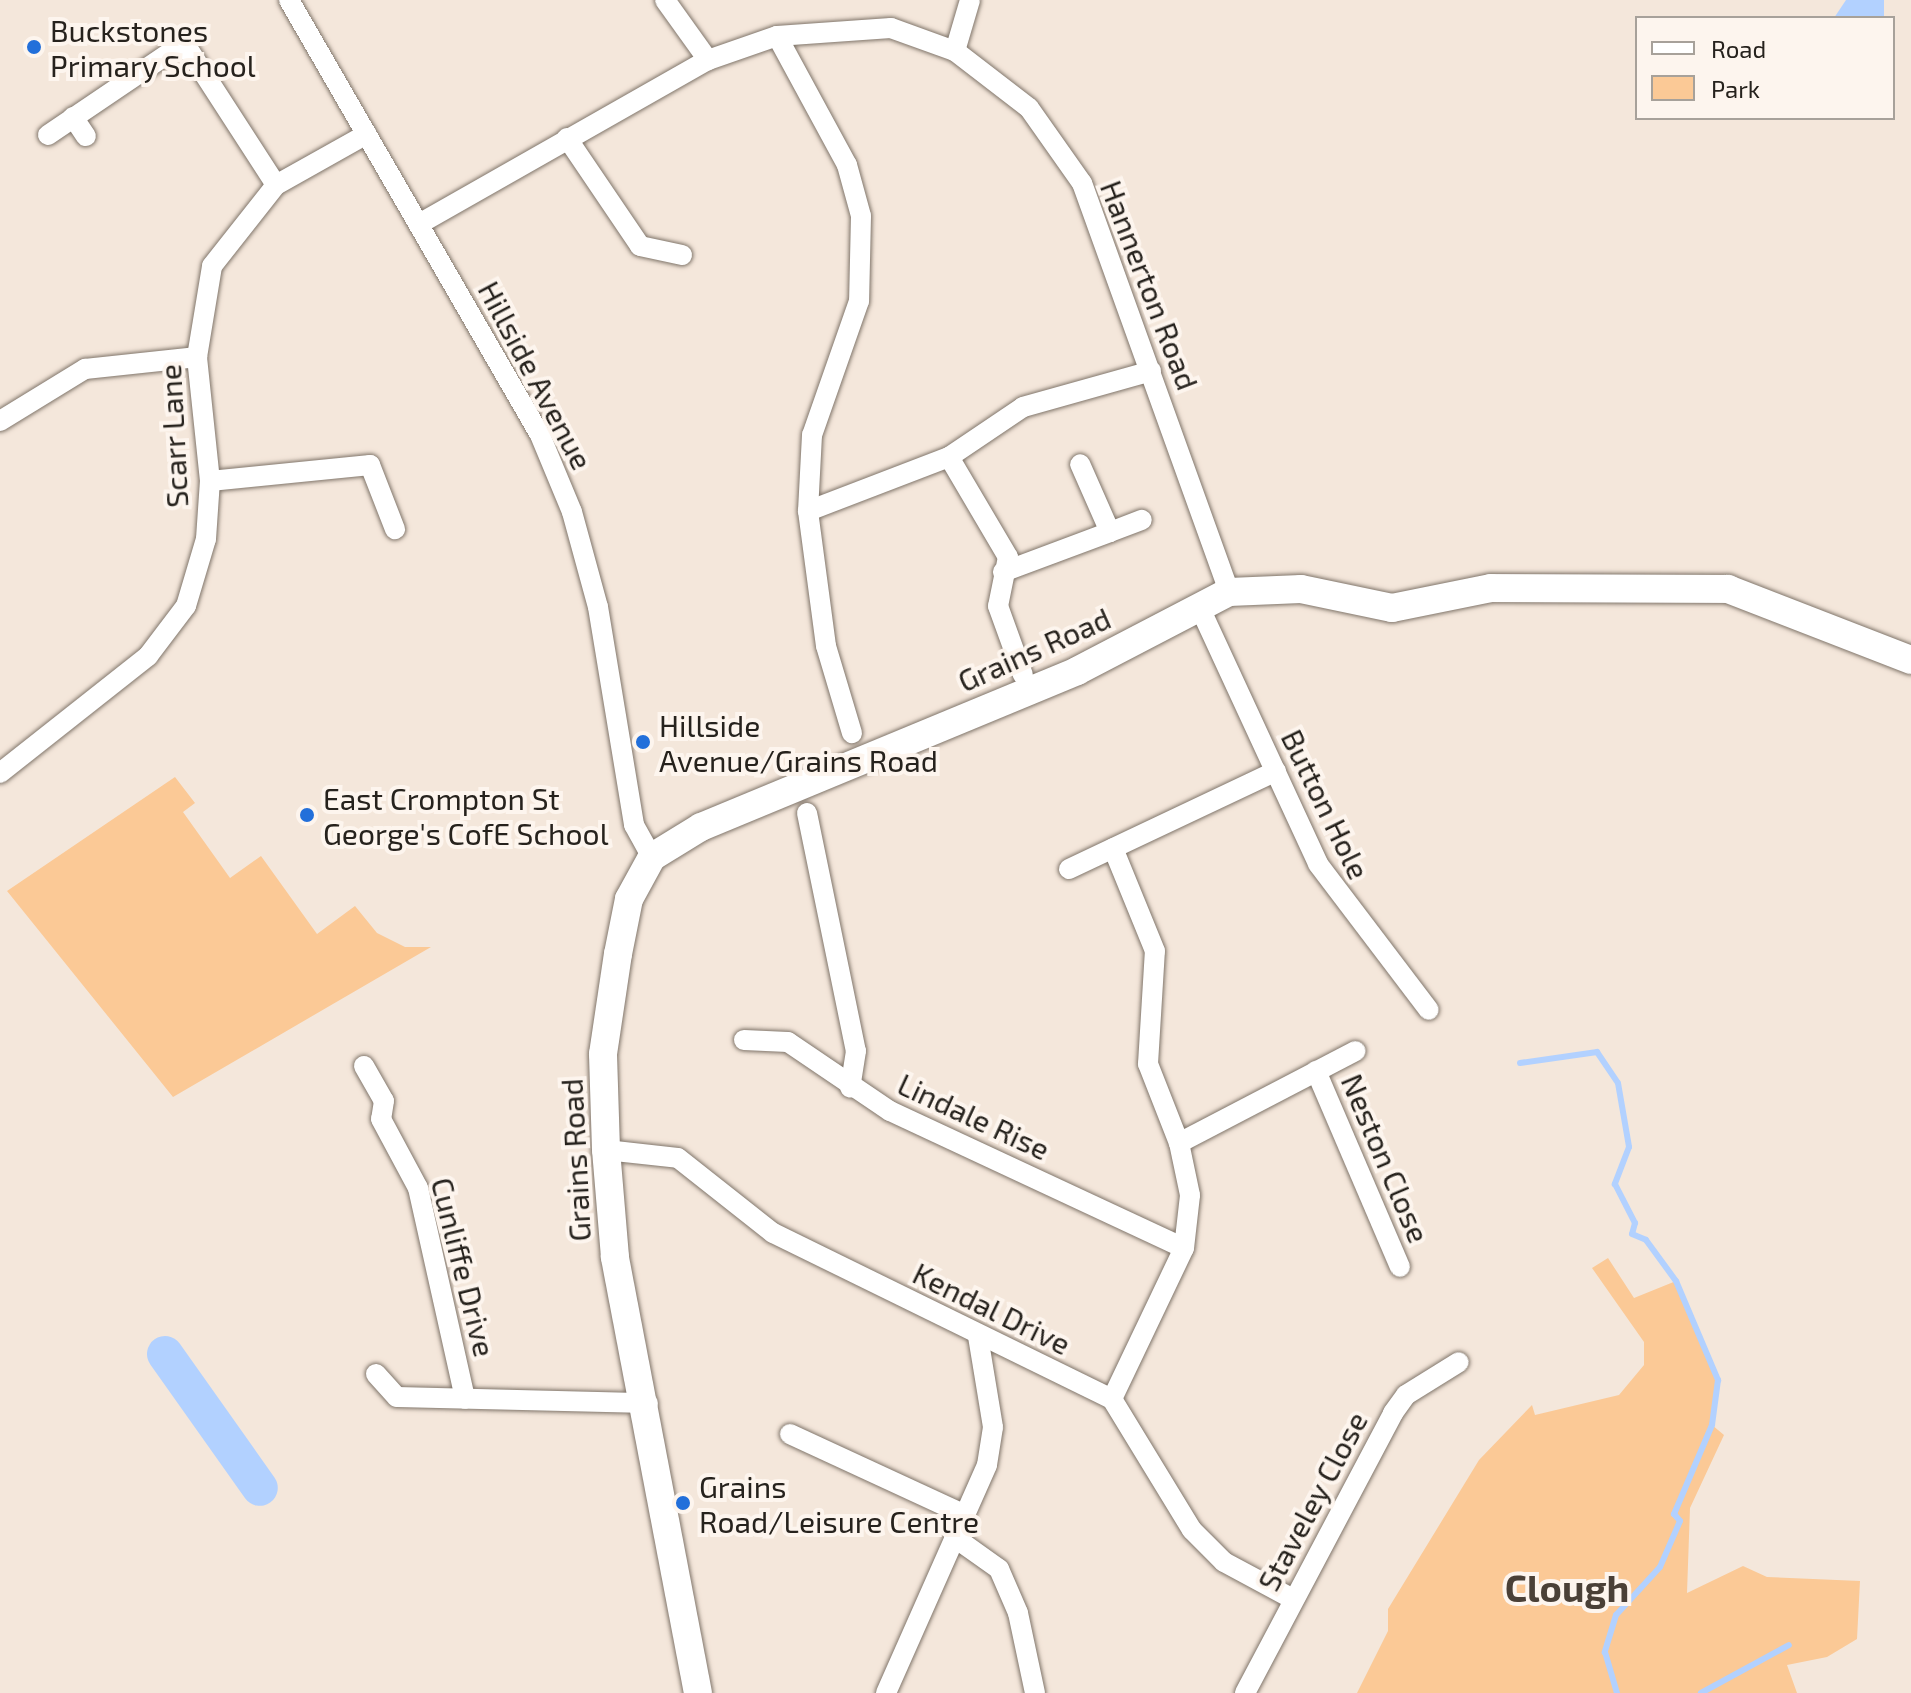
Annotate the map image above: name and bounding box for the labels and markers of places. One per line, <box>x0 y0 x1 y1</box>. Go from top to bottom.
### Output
place label: Buckstones Primary School <box>50 12 256 82</box>
marker: Buckstones Primary School <box>25 38 43 56</box>
place label: Hillside Avenue/Grains Road <box>659 707 938 778</box>
marker: Hillside Avenue/Grains Road <box>634 733 652 751</box>
place label: East Crompton St George's CofE School <box>323 780 609 850</box>
marker: East Crompton St George's CofE School <box>298 806 316 824</box>
place label: Grains Road/Leisure Centre <box>699 1468 979 1538</box>
marker: Grains Road/Leisure Centre <box>674 1494 692 1512</box>

